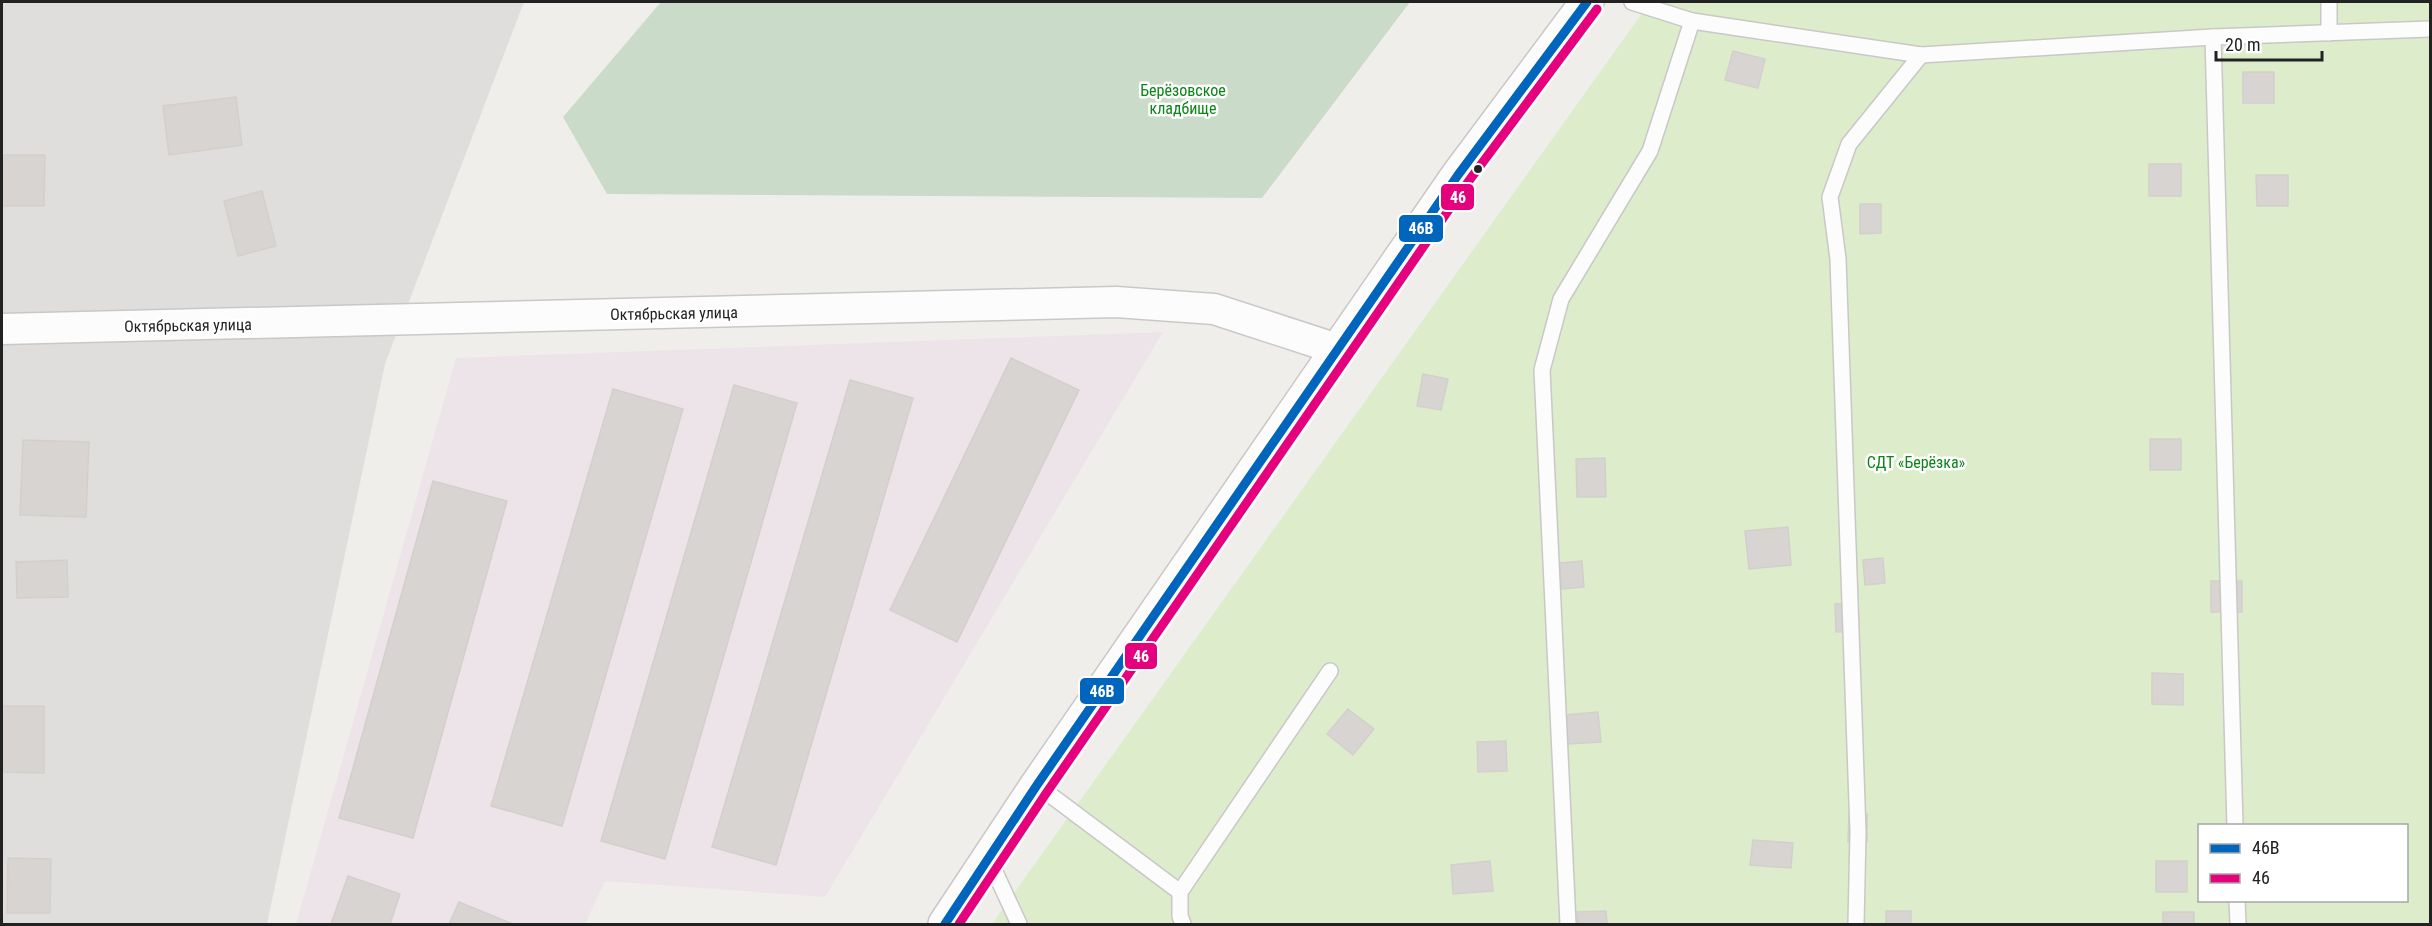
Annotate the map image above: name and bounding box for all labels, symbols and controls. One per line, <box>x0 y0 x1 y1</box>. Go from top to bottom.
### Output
scale bar <box>2216 24 2322 62</box>
text: 20 m <box>2225 34 2260 55</box>
park label: Берёзовское кладбище <box>1140 81 1226 118</box>
unlabelled marker <box>1472 163 1484 175</box>
line badge: 46 <box>1440 183 1475 211</box>
text: 46 <box>1450 188 1466 207</box>
line badge: 46В <box>1398 214 1444 243</box>
text: 46В <box>1408 219 1434 238</box>
street label: Октябрьская улица <box>610 303 738 324</box>
street label: Октябрьская улица <box>124 315 252 336</box>
park label: СДТ «Берёзка» <box>1867 453 1966 472</box>
line badge: 46 <box>1124 642 1158 670</box>
text: 46 <box>1133 647 1149 666</box>
line badge: 46В <box>1079 677 1125 705</box>
text: 46В <box>1089 682 1115 701</box>
legend <box>2198 824 2408 902</box>
text: 46В <box>2252 837 2280 858</box>
text: 46 <box>2252 867 2270 888</box>

